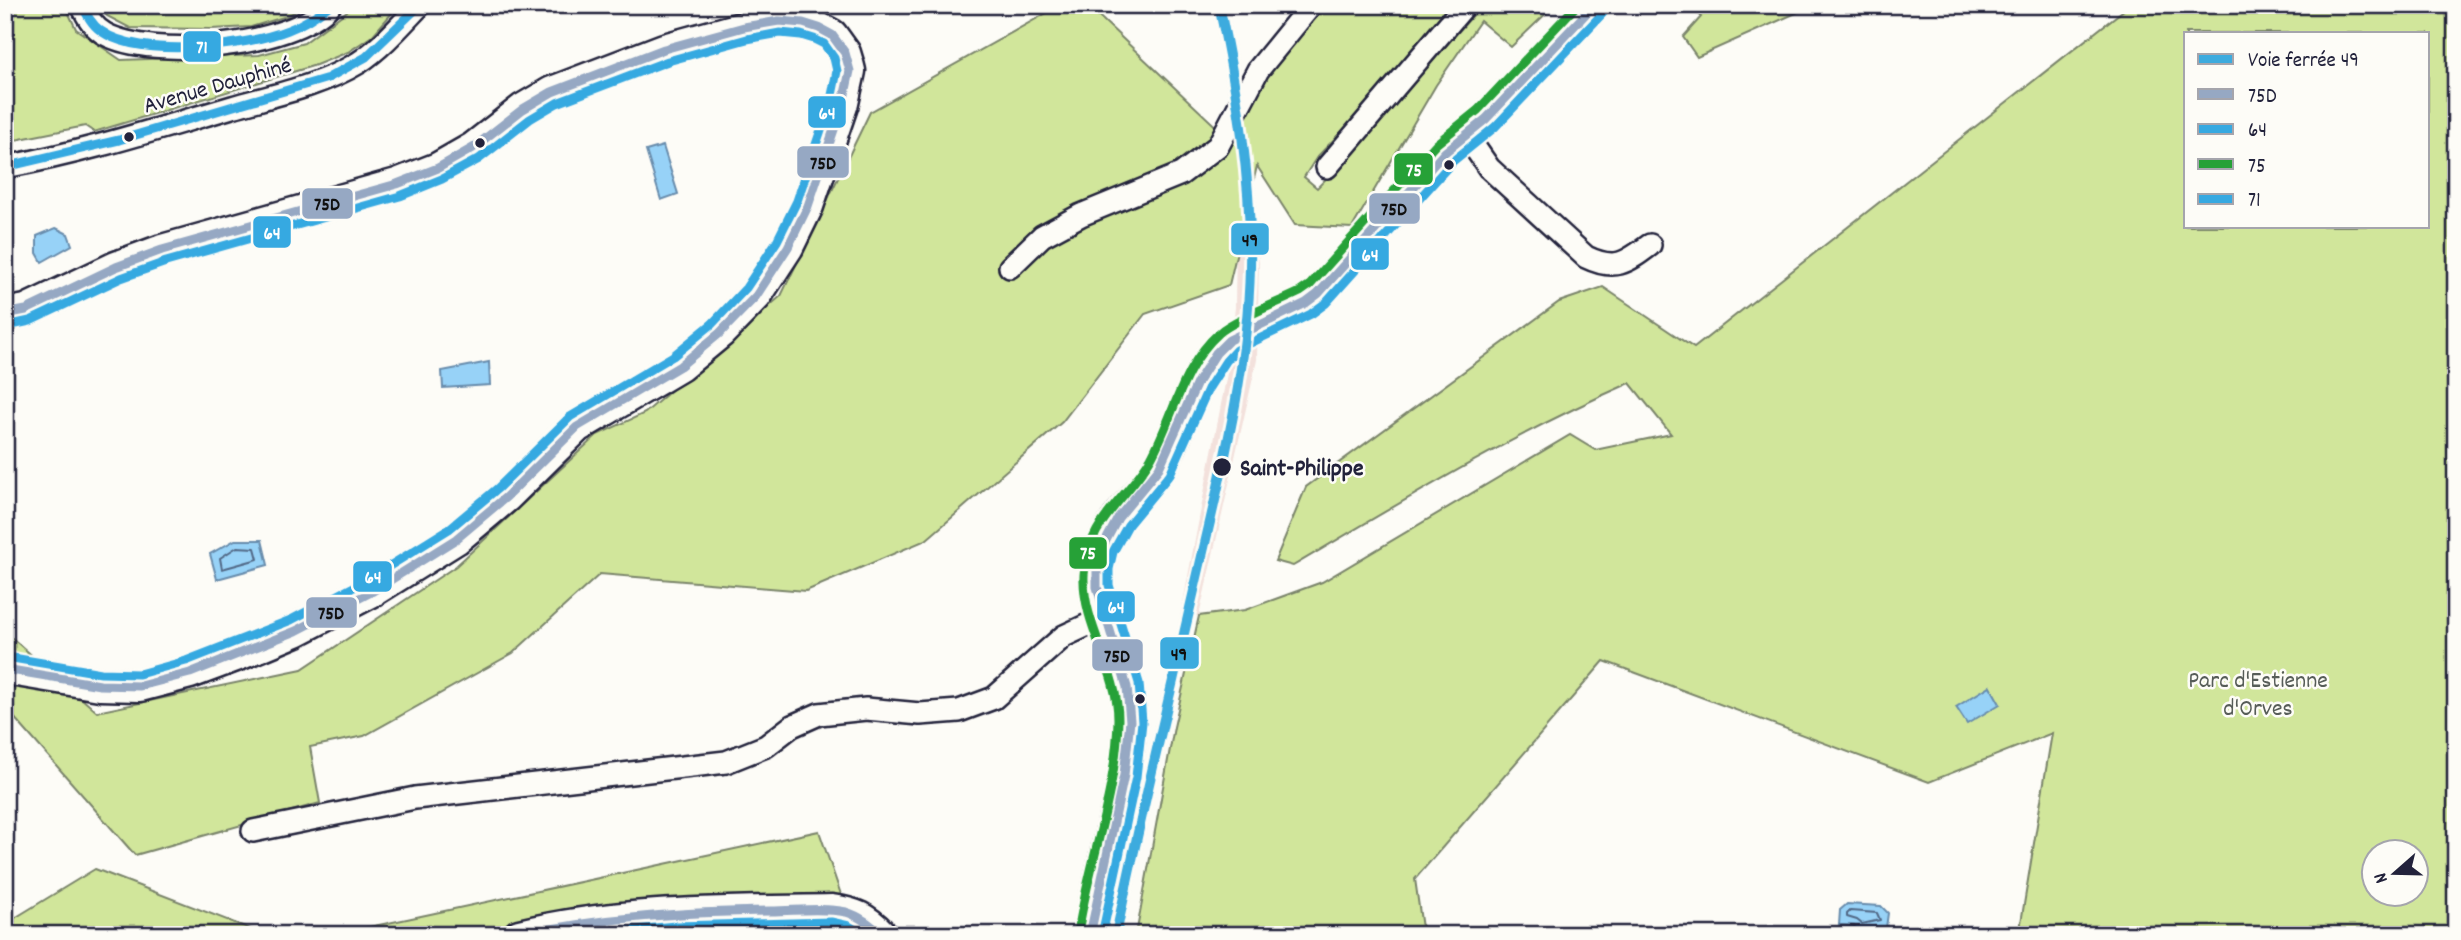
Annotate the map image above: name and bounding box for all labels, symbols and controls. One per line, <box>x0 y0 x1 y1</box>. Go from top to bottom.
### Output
line badge: 71 <box>182 30 222 63</box>
legend <box>2184 32 2430 228</box>
text: 71 <box>196 36 208 63</box>
text: Voie ferrée 49 <box>2248 47 2359 77</box>
street label: Avenue Dauphiné <box>140 49 296 124</box>
text: 75D <box>2248 83 2277 113</box>
line badge: 64 <box>807 95 847 129</box>
text: 64 <box>818 102 836 129</box>
text: 64 <box>2248 117 2267 147</box>
unlabelled marker <box>122 130 136 144</box>
unlabelled marker <box>473 136 487 150</box>
line badge: 75D <box>796 145 850 179</box>
text: 75D <box>810 152 836 179</box>
line badge: 75 <box>1393 152 1434 186</box>
text: 75 <box>2248 153 2266 183</box>
unlabelled marker <box>1442 158 1456 172</box>
text: 75 <box>1406 159 1422 186</box>
line badge: 75D <box>301 187 354 220</box>
text: 71 <box>2248 187 2261 217</box>
line badge: 75D <box>1368 192 1421 225</box>
text: 75D <box>314 193 340 220</box>
text: 75D <box>1381 198 1407 225</box>
line badge: 64 <box>252 215 292 249</box>
text: 64 <box>263 222 281 249</box>
line badge: 49 <box>1230 222 1270 256</box>
text: 49 <box>1242 229 1258 256</box>
line badge: 64 <box>1350 237 1390 271</box>
text: 64 <box>1361 244 1379 271</box>
place label: Saint-Philippe <box>1240 453 1364 487</box>
marker: Saint-Philippe <box>1211 456 1233 478</box>
line badge: 75 <box>1068 536 1108 570</box>
text: 75 <box>1080 542 1096 569</box>
line badge: 64 <box>352 560 393 593</box>
text: 64 <box>364 566 382 593</box>
line badge: 64 <box>1096 590 1136 623</box>
line badge: 75D <box>305 596 358 629</box>
text: 64 <box>1107 596 1125 623</box>
text: 75D <box>318 602 344 629</box>
line badge: 49 <box>1159 636 1200 670</box>
line badge: 75D <box>1091 638 1144 672</box>
text: 49 <box>1171 643 1187 670</box>
text: 75D <box>1104 645 1130 672</box>
park label: Parc d'Estienne d'Orves <box>2188 665 2328 727</box>
unlabelled marker <box>1133 692 1147 706</box>
north arrow <box>2360 838 2430 908</box>
text: N <box>2368 869 2397 887</box>

